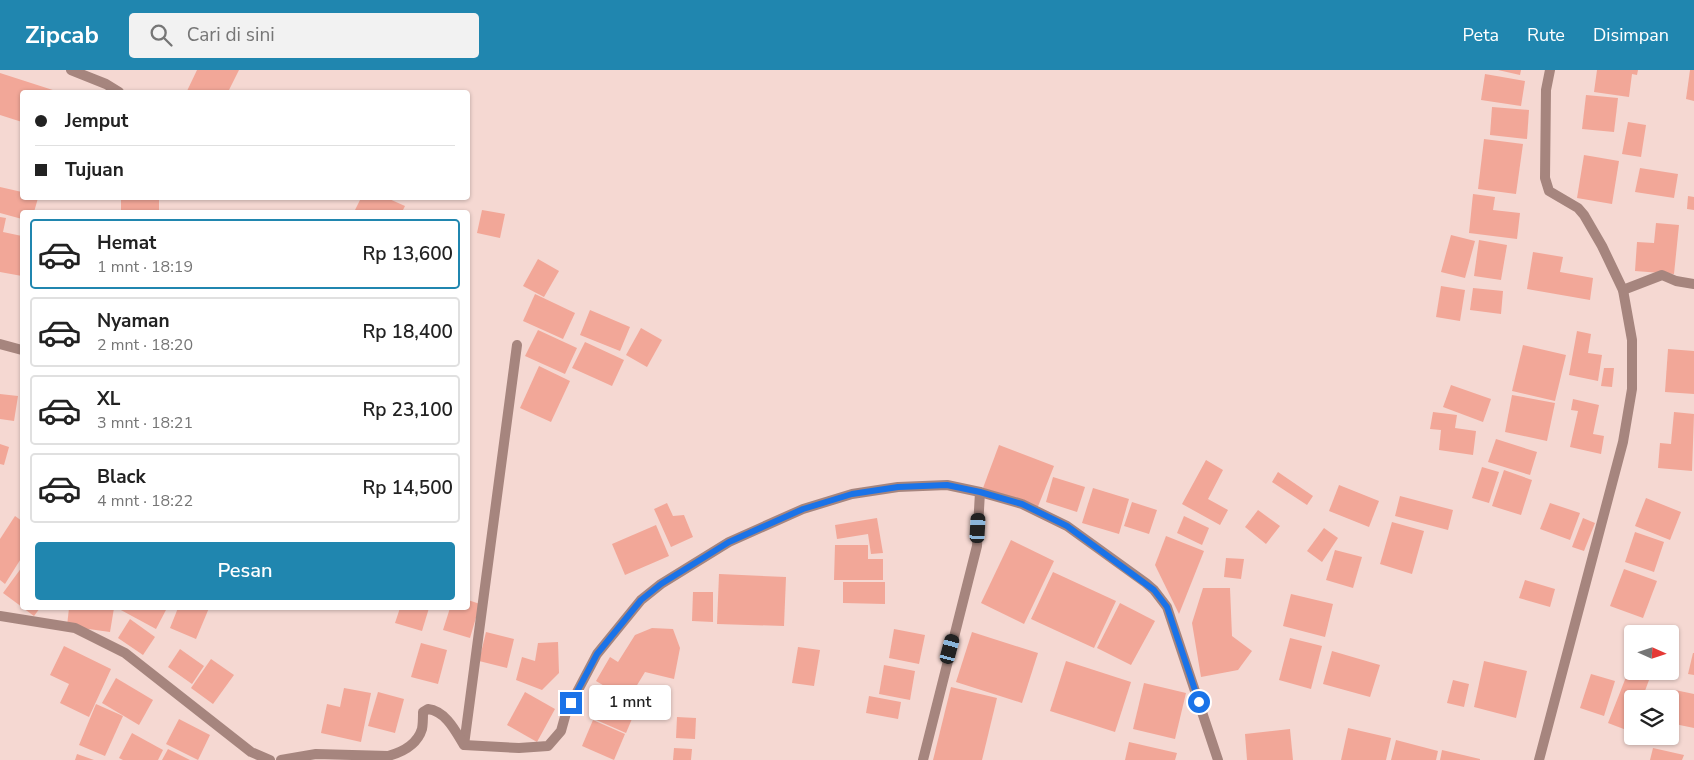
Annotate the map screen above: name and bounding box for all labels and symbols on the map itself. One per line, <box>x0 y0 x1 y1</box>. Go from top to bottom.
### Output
car <box>969 513 986 543</box>
north arrow <box>1624 625 1679 680</box>
car <box>938 633 961 665</box>
callout: 1 mnt <box>588 686 671 720</box>
route start <box>1188 691 1210 713</box>
route end <box>560 692 582 714</box>

